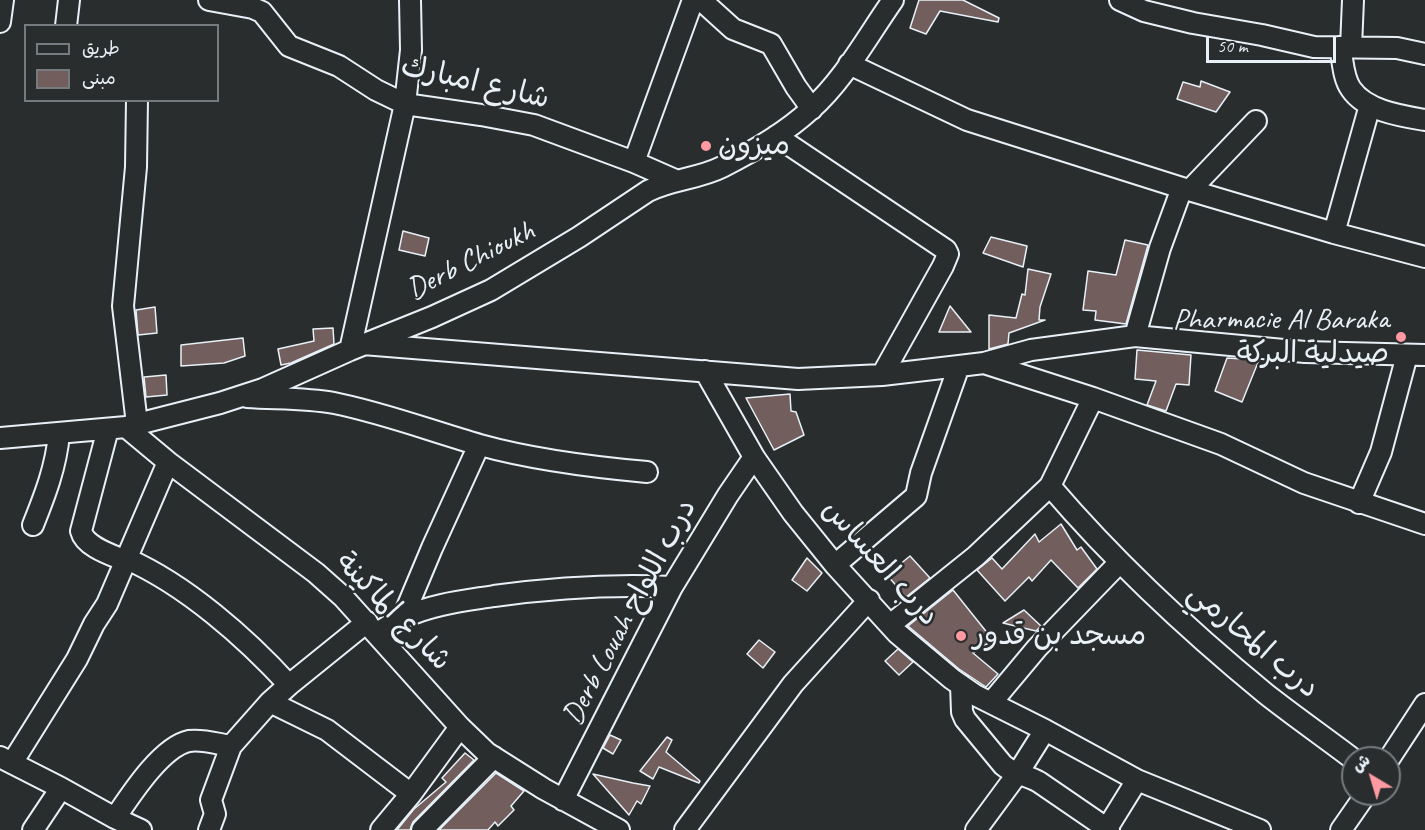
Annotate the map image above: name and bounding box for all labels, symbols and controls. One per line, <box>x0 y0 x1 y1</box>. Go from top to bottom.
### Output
legend <box>24 24 219 102</box>
scale bar <box>1209 24 1340 62</box>
text: 50 m <box>1217 35 1248 57</box>
text: طريق <box>82 37 120 59</box>
street label: شارع امبارك <box>397 48 553 118</box>
text: مبنى <box>82 67 116 89</box>
place label: ميزون <box>718 128 790 164</box>
marker: ميزون <box>699 139 713 153</box>
street label: Derb Chioukh <box>401 214 541 308</box>
place label: Pharmacie Al Baraka صيدلية البركة <box>1173 302 1389 372</box>
marker: Pharmacie Al Baraka صيدلية البركة <box>1394 330 1408 344</box>
street label: درب العساس <box>814 492 946 634</box>
street label: Derb Louah درب اللواح <box>555 493 705 731</box>
street label: شارع الماكينة <box>328 545 458 679</box>
street label: درب المحارمي <box>1180 575 1326 707</box>
place label: مسجد بن قدور <box>973 618 1146 654</box>
marker: مسجد بن قدور <box>954 629 968 643</box>
north arrow <box>1341 746 1401 806</box>
text: ش <box>1348 750 1374 777</box>

